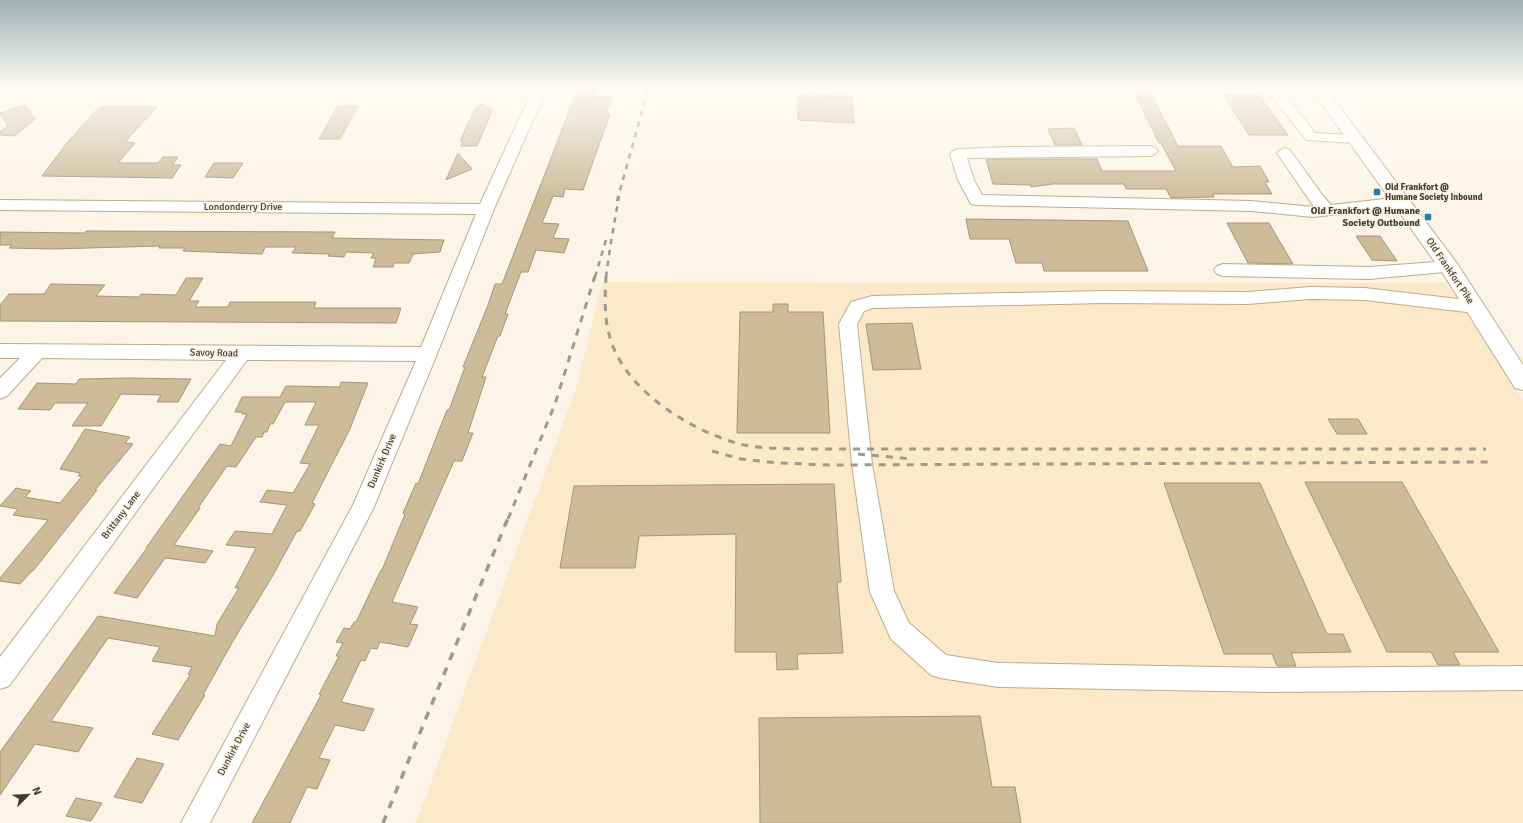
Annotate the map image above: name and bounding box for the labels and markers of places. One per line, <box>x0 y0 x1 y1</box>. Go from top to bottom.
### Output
place label: Old Frankfort @ Humane Society Inbound <box>1385 182 1483 203</box>
marker: Old Frankfort @ Humane Society Inbound <box>1372 187 1382 197</box>
place label: Old Frankfort @ Humane Society Outbound <box>1311 205 1421 229</box>
marker: Old Frankfort @ Humane Society Outbound <box>1423 212 1433 222</box>

